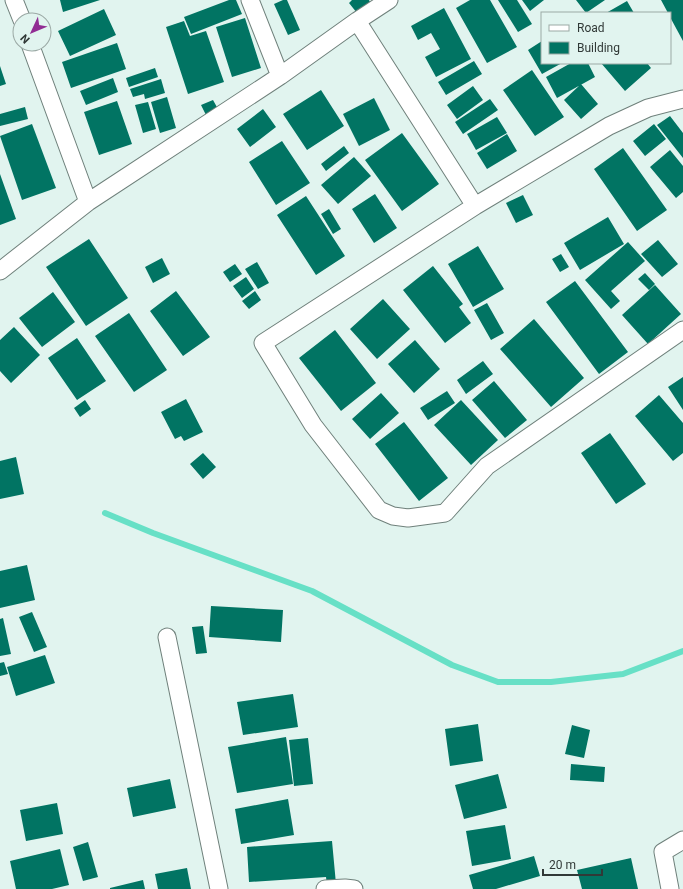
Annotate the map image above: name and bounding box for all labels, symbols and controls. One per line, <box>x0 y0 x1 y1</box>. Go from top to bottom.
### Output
north arrow <box>12 12 52 52</box>
legend <box>541 12 671 64</box>
text: Road <box>577 21 605 35</box>
text: N <box>18 31 33 46</box>
text: Building <box>577 41 620 55</box>
scale bar <box>543 851 602 877</box>
text: 20 m <box>549 858 576 872</box>

